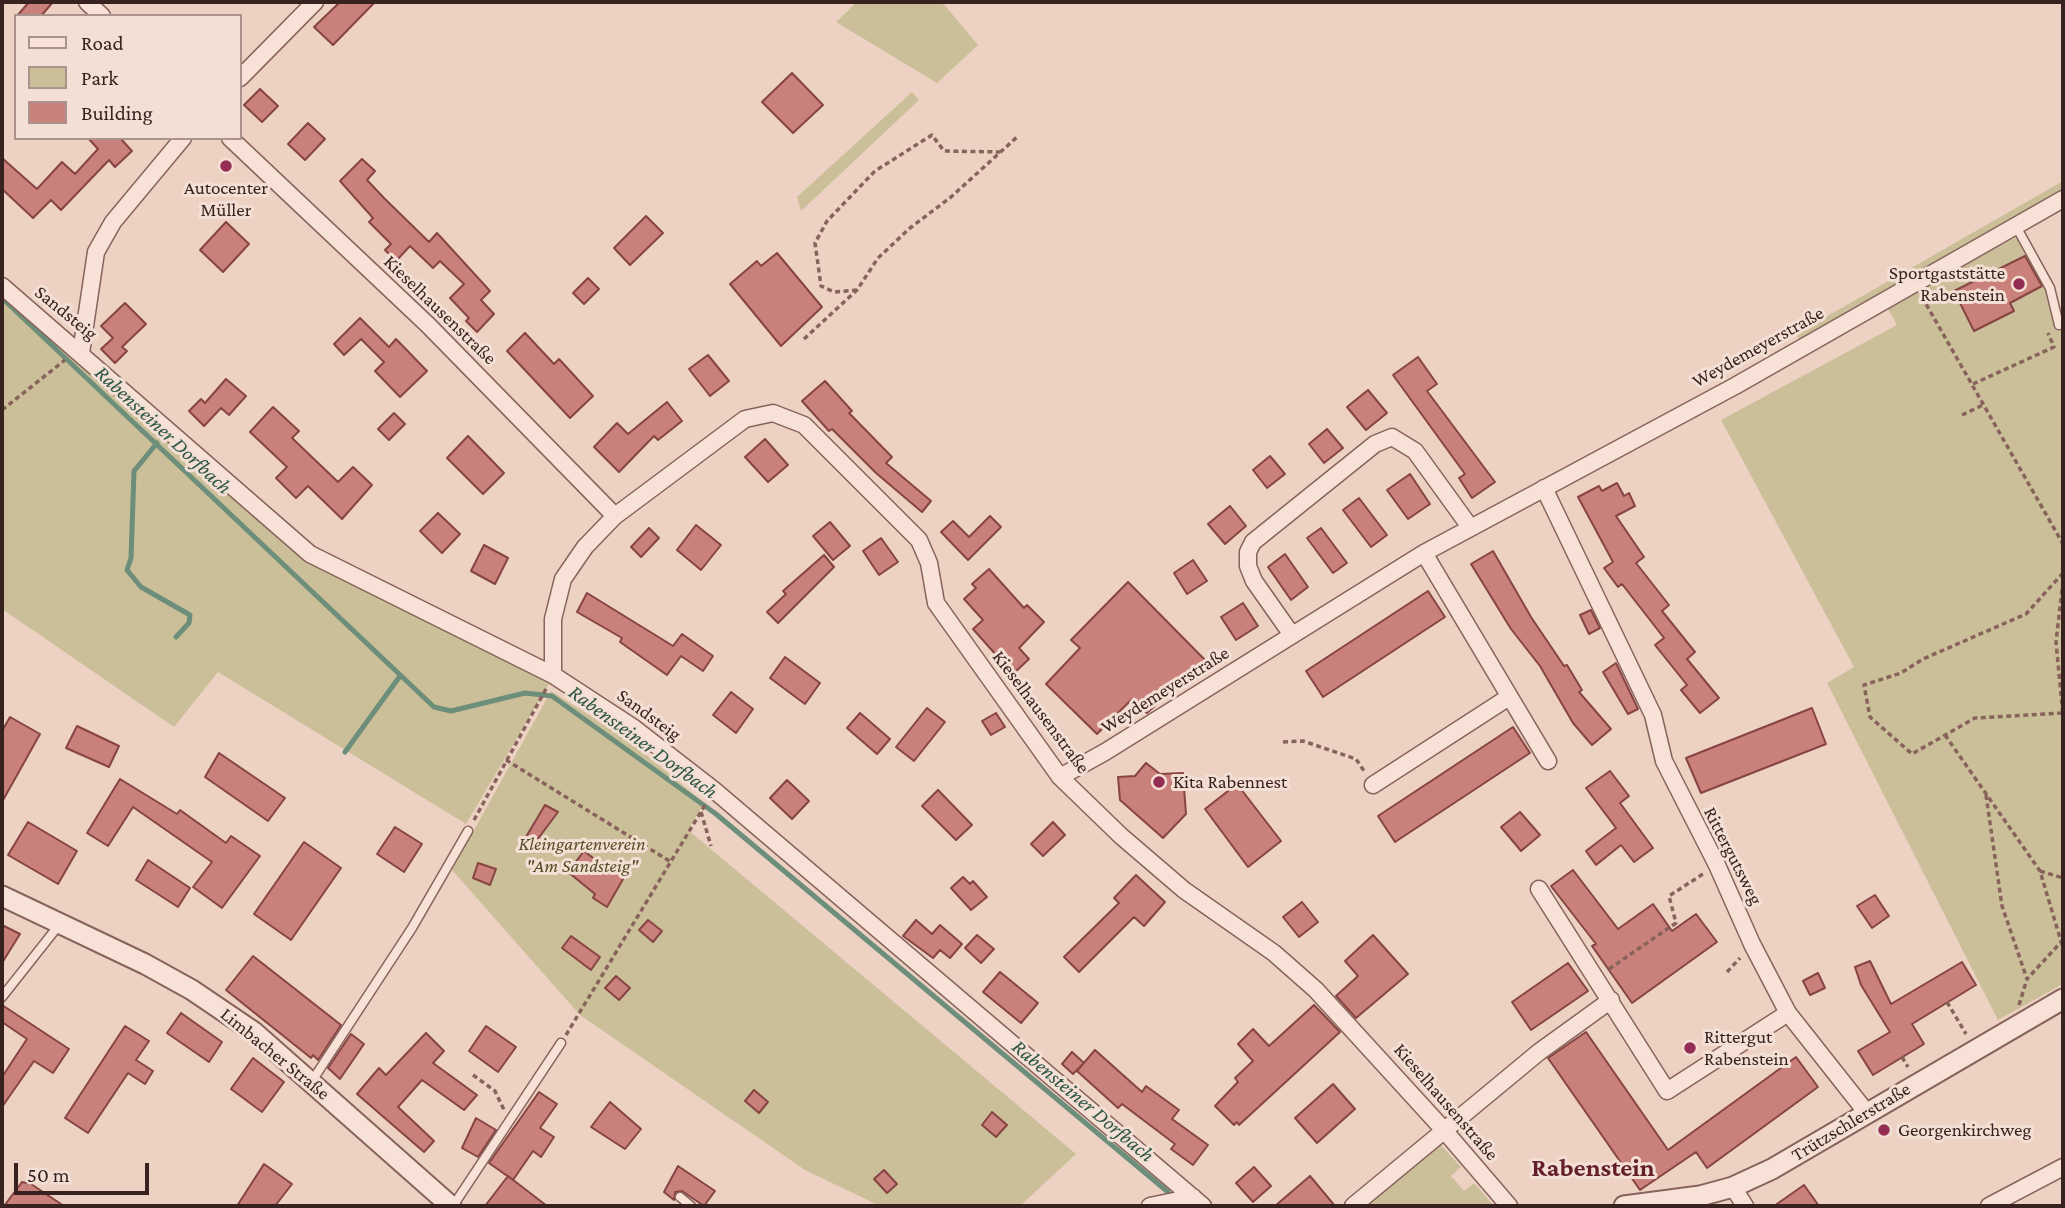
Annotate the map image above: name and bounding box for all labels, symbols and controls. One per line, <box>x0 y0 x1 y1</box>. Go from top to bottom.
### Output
legend <box>14 14 242 140</box>
text: Road <box>81 31 124 55</box>
text: Park <box>81 66 118 90</box>
text: Building <box>81 101 153 125</box>
marker: Autocenter Müller <box>218 158 234 174</box>
place label: Autocenter Müller <box>184 177 268 221</box>
street label: Kieselhausenstraße <box>379 250 501 370</box>
place label: Sportgaststätte Rabenstein <box>1889 262 2005 306</box>
marker: Sportgaststätte Rabenstein <box>2011 276 2027 292</box>
street label: Sandsteig <box>30 281 102 345</box>
street label: Weydemeyerstraße <box>1688 301 1828 393</box>
water label: Rabensteiner Dorfbach <box>89 360 237 500</box>
street label: Weydemeyerstraße <box>1097 641 1233 739</box>
street label: Kieselhausenstraße <box>987 646 1095 778</box>
water label: Rabensteiner Dorfbach <box>564 680 722 804</box>
street label: Sandsteig <box>612 684 686 746</box>
place label: Kita Rabennest <box>1173 771 1287 793</box>
marker: Kita Rabennest <box>1151 774 1167 790</box>
street label: Rittergutsweg <box>1699 803 1767 909</box>
park label: Kleingartenverein "Am Sandsteig" <box>518 833 646 877</box>
street label: Limbacher Straße <box>216 1003 334 1105</box>
place label: Rittergut Rabenstein <box>1704 1026 1789 1070</box>
water label: Rabensteiner Dorfbach <box>1007 1034 1159 1168</box>
street label: Kieselhausenstraße <box>1389 1039 1503 1165</box>
marker: Rittergut Rabenstein <box>1682 1040 1698 1056</box>
street label: Trützschlerstraße <box>1787 1078 1915 1166</box>
place label: Georgenkirchweg <box>1898 1119 2032 1141</box>
marker: Georgenkirchweg <box>1876 1122 1892 1138</box>
scale bar <box>18 1148 152 1192</box>
district label: Rabenstein <box>1531 1152 1655 1184</box>
text: 50 m <box>27 1163 70 1187</box>

